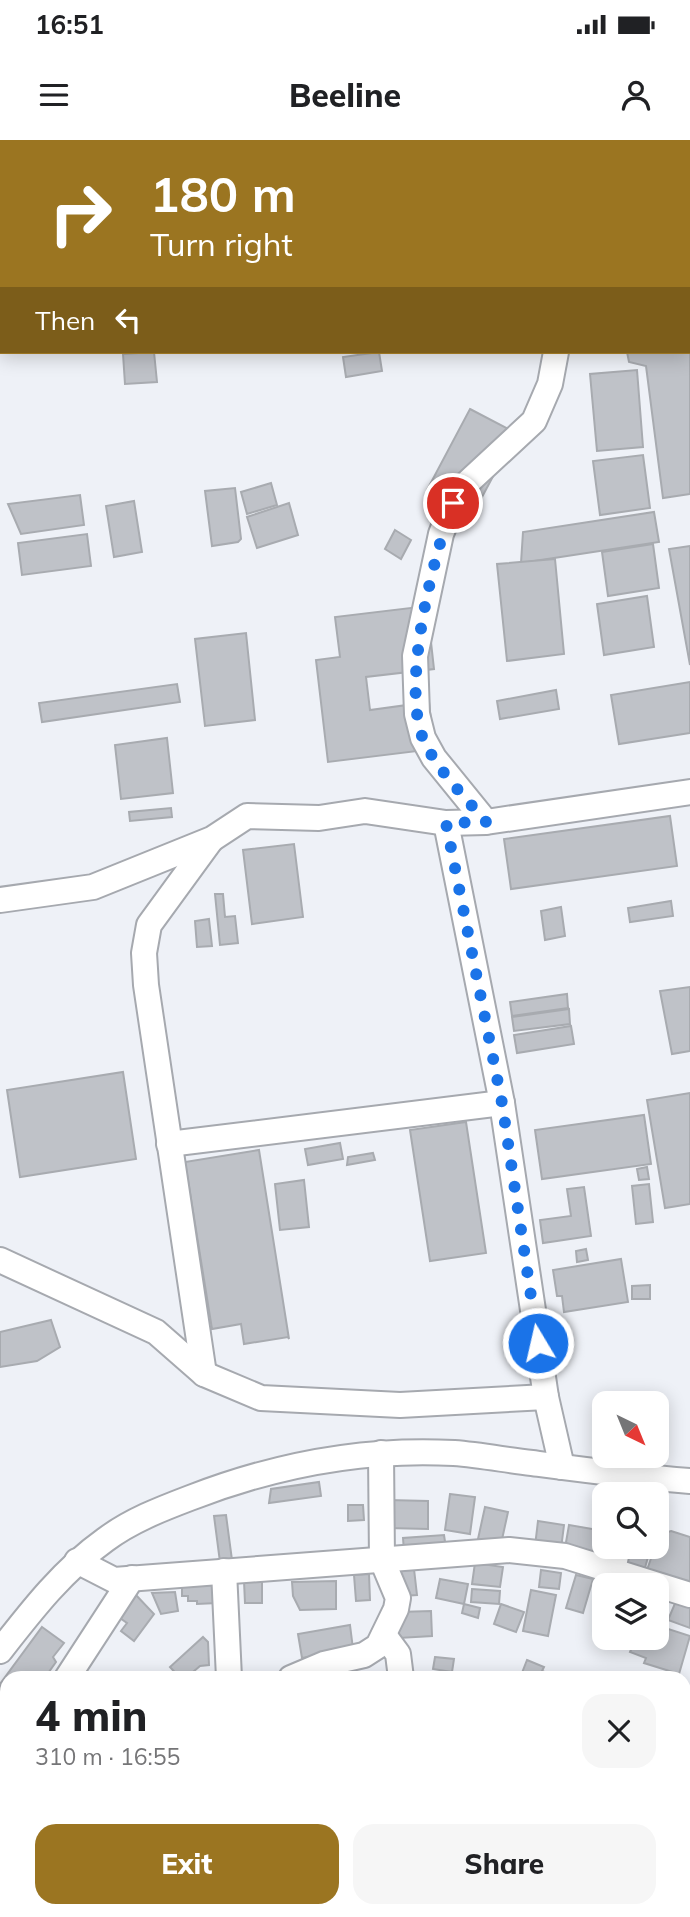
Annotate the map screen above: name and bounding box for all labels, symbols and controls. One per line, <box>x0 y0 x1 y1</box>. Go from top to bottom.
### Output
text: 16:51 <box>35 8 104 41</box>
text: Beeline <box>289 75 401 115</box>
icon: menu <box>35 76 73 114</box>
icon: person <box>617 76 655 114</box>
text: 180 m <box>150 163 296 224</box>
icon: right <box>35 168 126 259</box>
text: Turn right <box>150 224 293 264</box>
icon: left <box>109 301 147 339</box>
text: Then <box>35 304 95 337</box>
pin <box>423 473 483 533</box>
icon: arrive <box>434 484 472 522</box>
position arrow <box>501 1306 575 1380</box>
north arrow <box>592 1391 668 1468</box>
map controls <box>592 1391 669 1650</box>
button: search <box>592 1482 669 1559</box>
button: layers <box>592 1573 669 1650</box>
text: 4 min <box>35 1689 148 1742</box>
button: close <box>582 1694 656 1768</box>
text: 310 m · 16:55 <box>35 1742 180 1771</box>
button: Exit <box>35 1824 339 1904</box>
button: Share <box>353 1824 656 1904</box>

